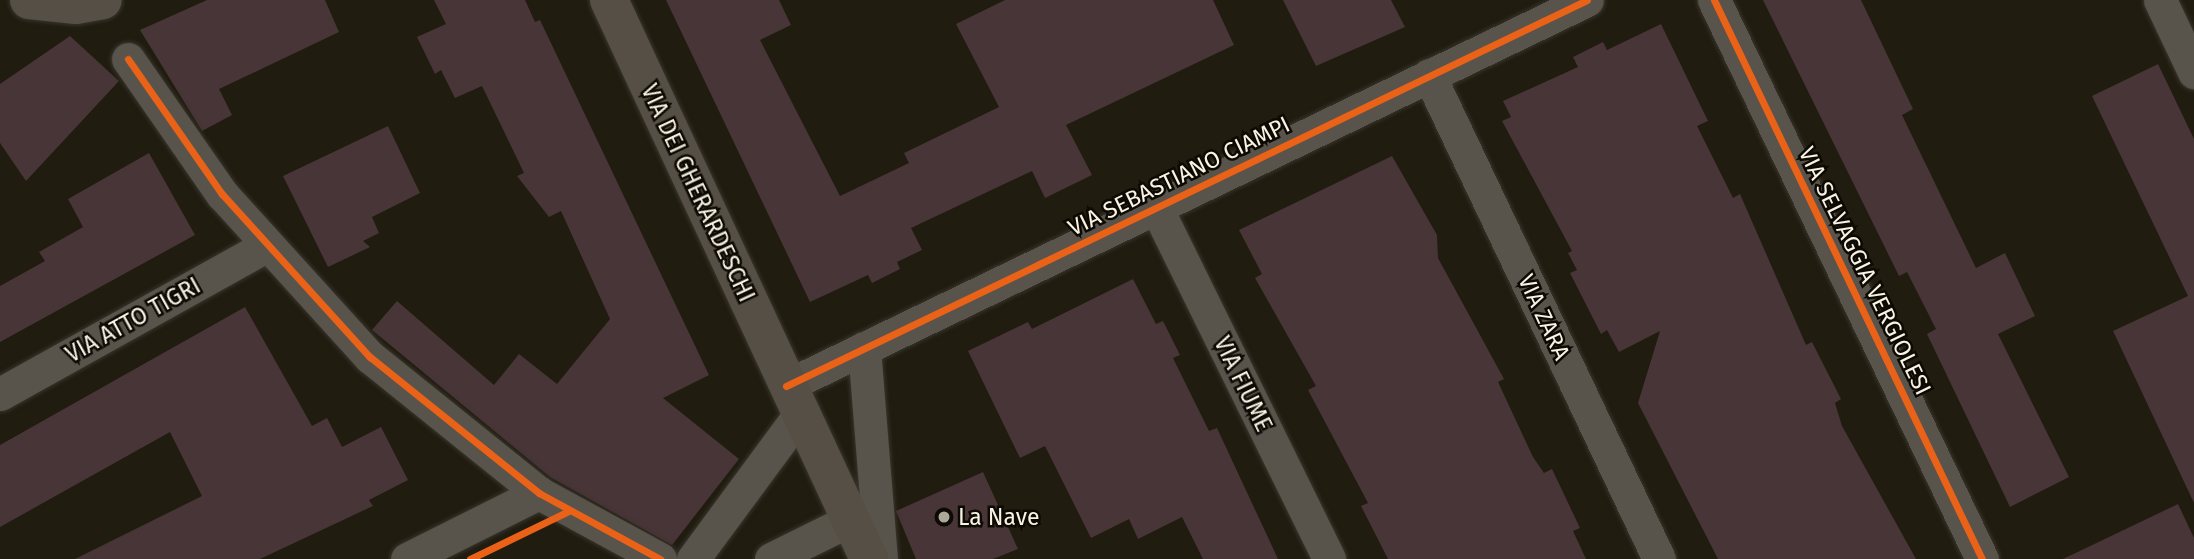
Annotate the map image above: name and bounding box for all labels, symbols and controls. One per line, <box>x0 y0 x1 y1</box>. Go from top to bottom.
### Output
street label: VIA DEI GHERARDESCHI <box>635 80 761 306</box>
street label: VIA SEBASTIANO CIAMPI <box>1064 110 1294 242</box>
street label: VIA SELVAGGIA VERGIOLESI <box>1793 142 1937 400</box>
street label: VIA ZARA <box>1512 270 1576 364</box>
street label: VIA ATTO TIGRI <box>61 272 205 368</box>
street label: VIA FIUME <box>1208 332 1278 436</box>
place label: La Nave <box>958 503 1039 531</box>
marker: La Nave <box>936 509 952 525</box>

